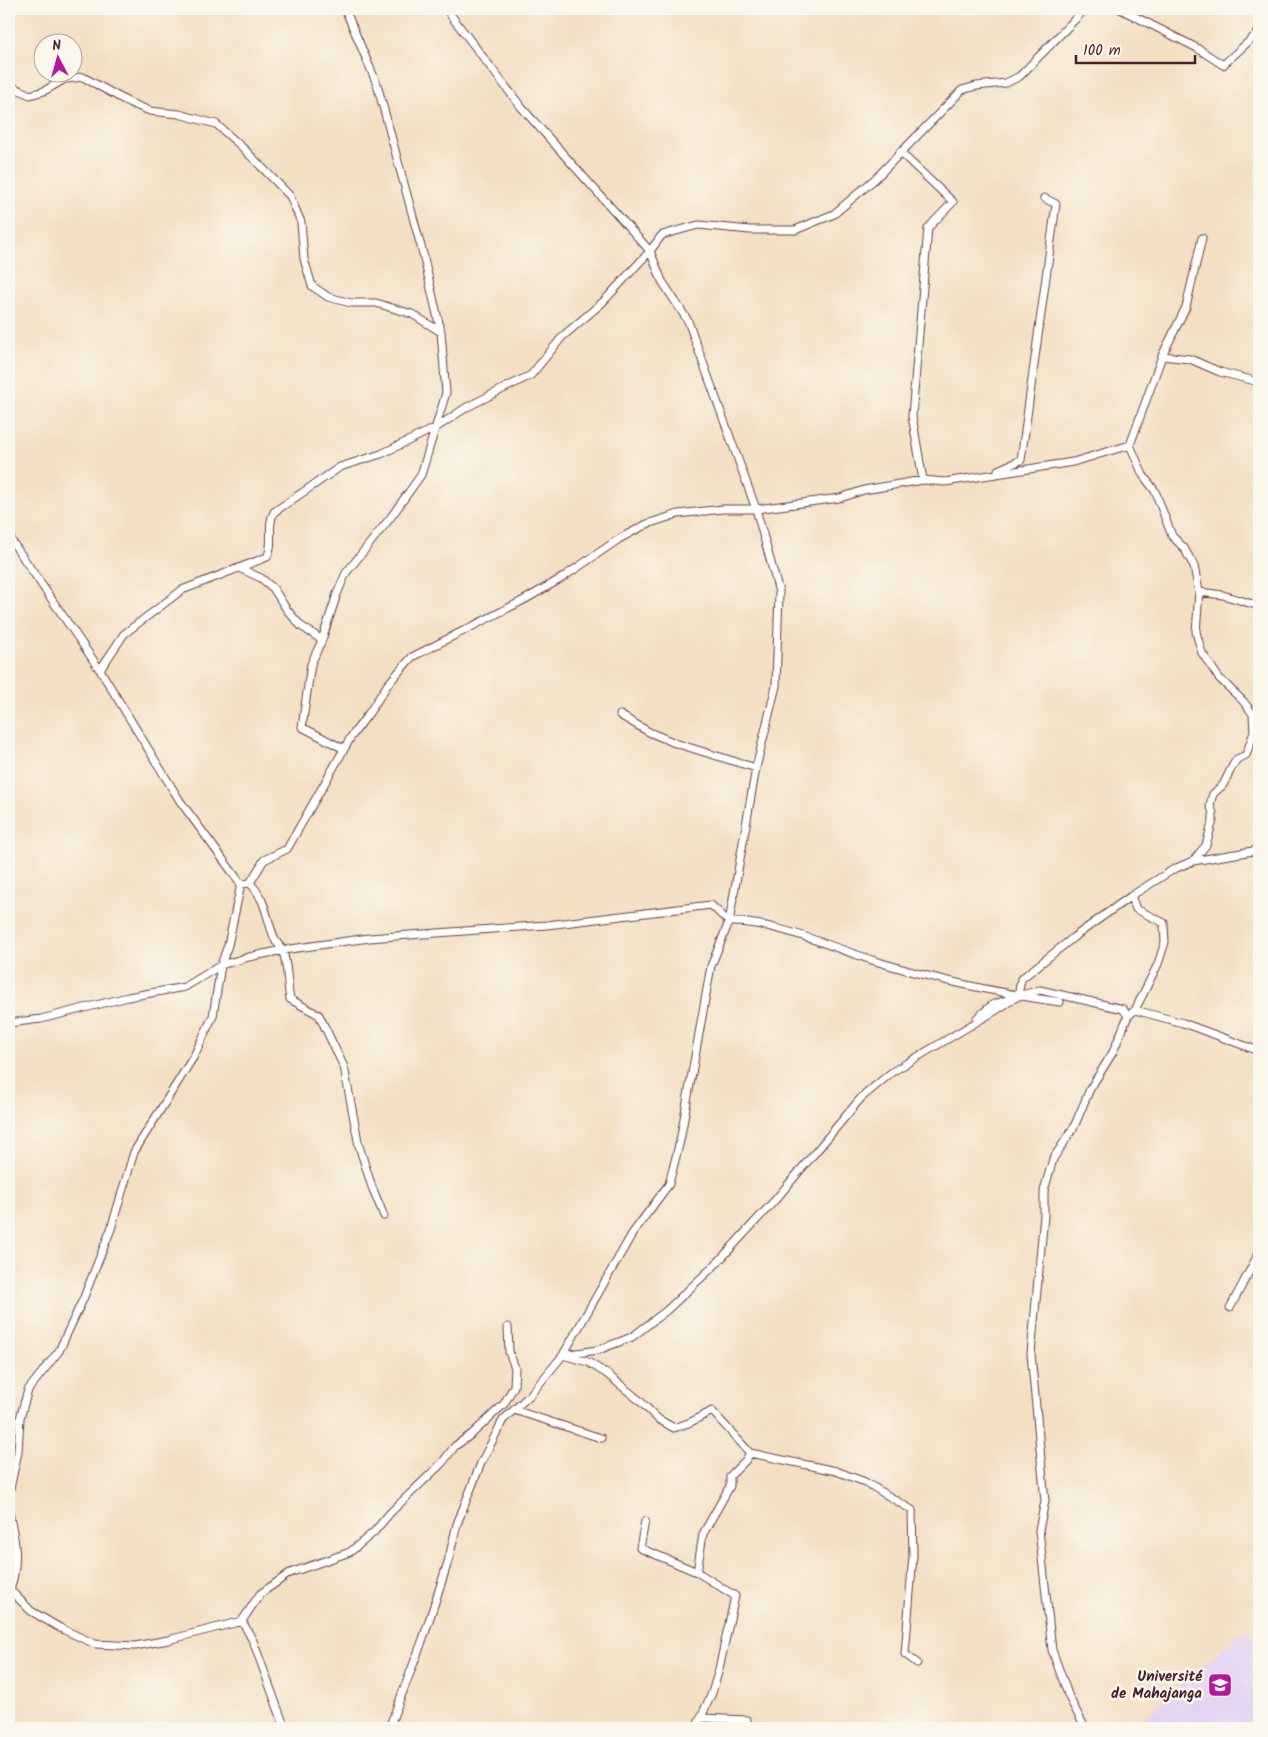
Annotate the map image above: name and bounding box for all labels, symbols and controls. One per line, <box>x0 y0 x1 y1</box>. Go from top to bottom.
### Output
north arrow <box>32 32 82 82</box>
scale bar <box>1076 32 1194 64</box>
text: N <box>51 35 62 57</box>
text: 100 m <box>1083 39 1121 63</box>
place label: Université de Mahajanga <box>1111 1665 1203 1706</box>
school or university icon: Université de Mahajanga <box>1207 1672 1233 1698</box>

